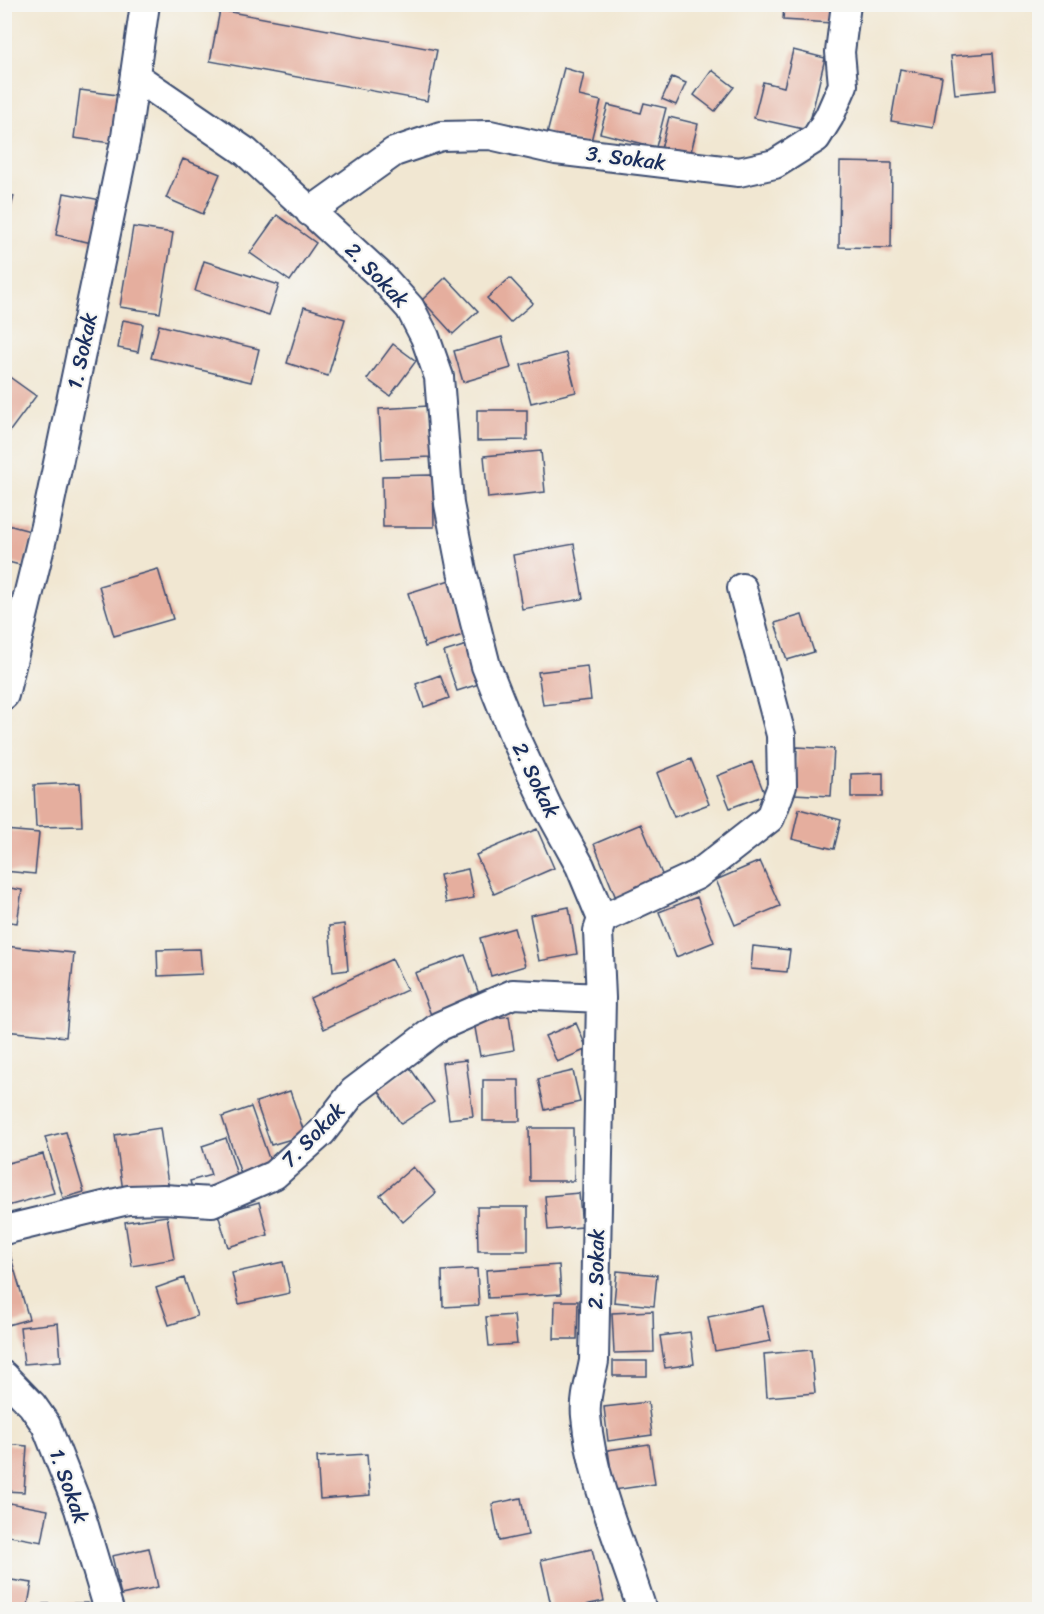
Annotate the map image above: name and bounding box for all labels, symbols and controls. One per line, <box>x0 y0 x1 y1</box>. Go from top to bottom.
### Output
street label: 3. Sokak <box>584 134 668 182</box>
street label: 2. Sokak <box>335 233 419 317</box>
street label: 1. Sokak <box>55 309 109 393</box>
street label: 2. Sokak <box>501 735 571 825</box>
street label: 7. Sokak <box>271 1093 355 1177</box>
street label: 2. Sokak <box>576 1228 616 1310</box>
street label: 1. Sokak <box>38 1443 100 1529</box>

